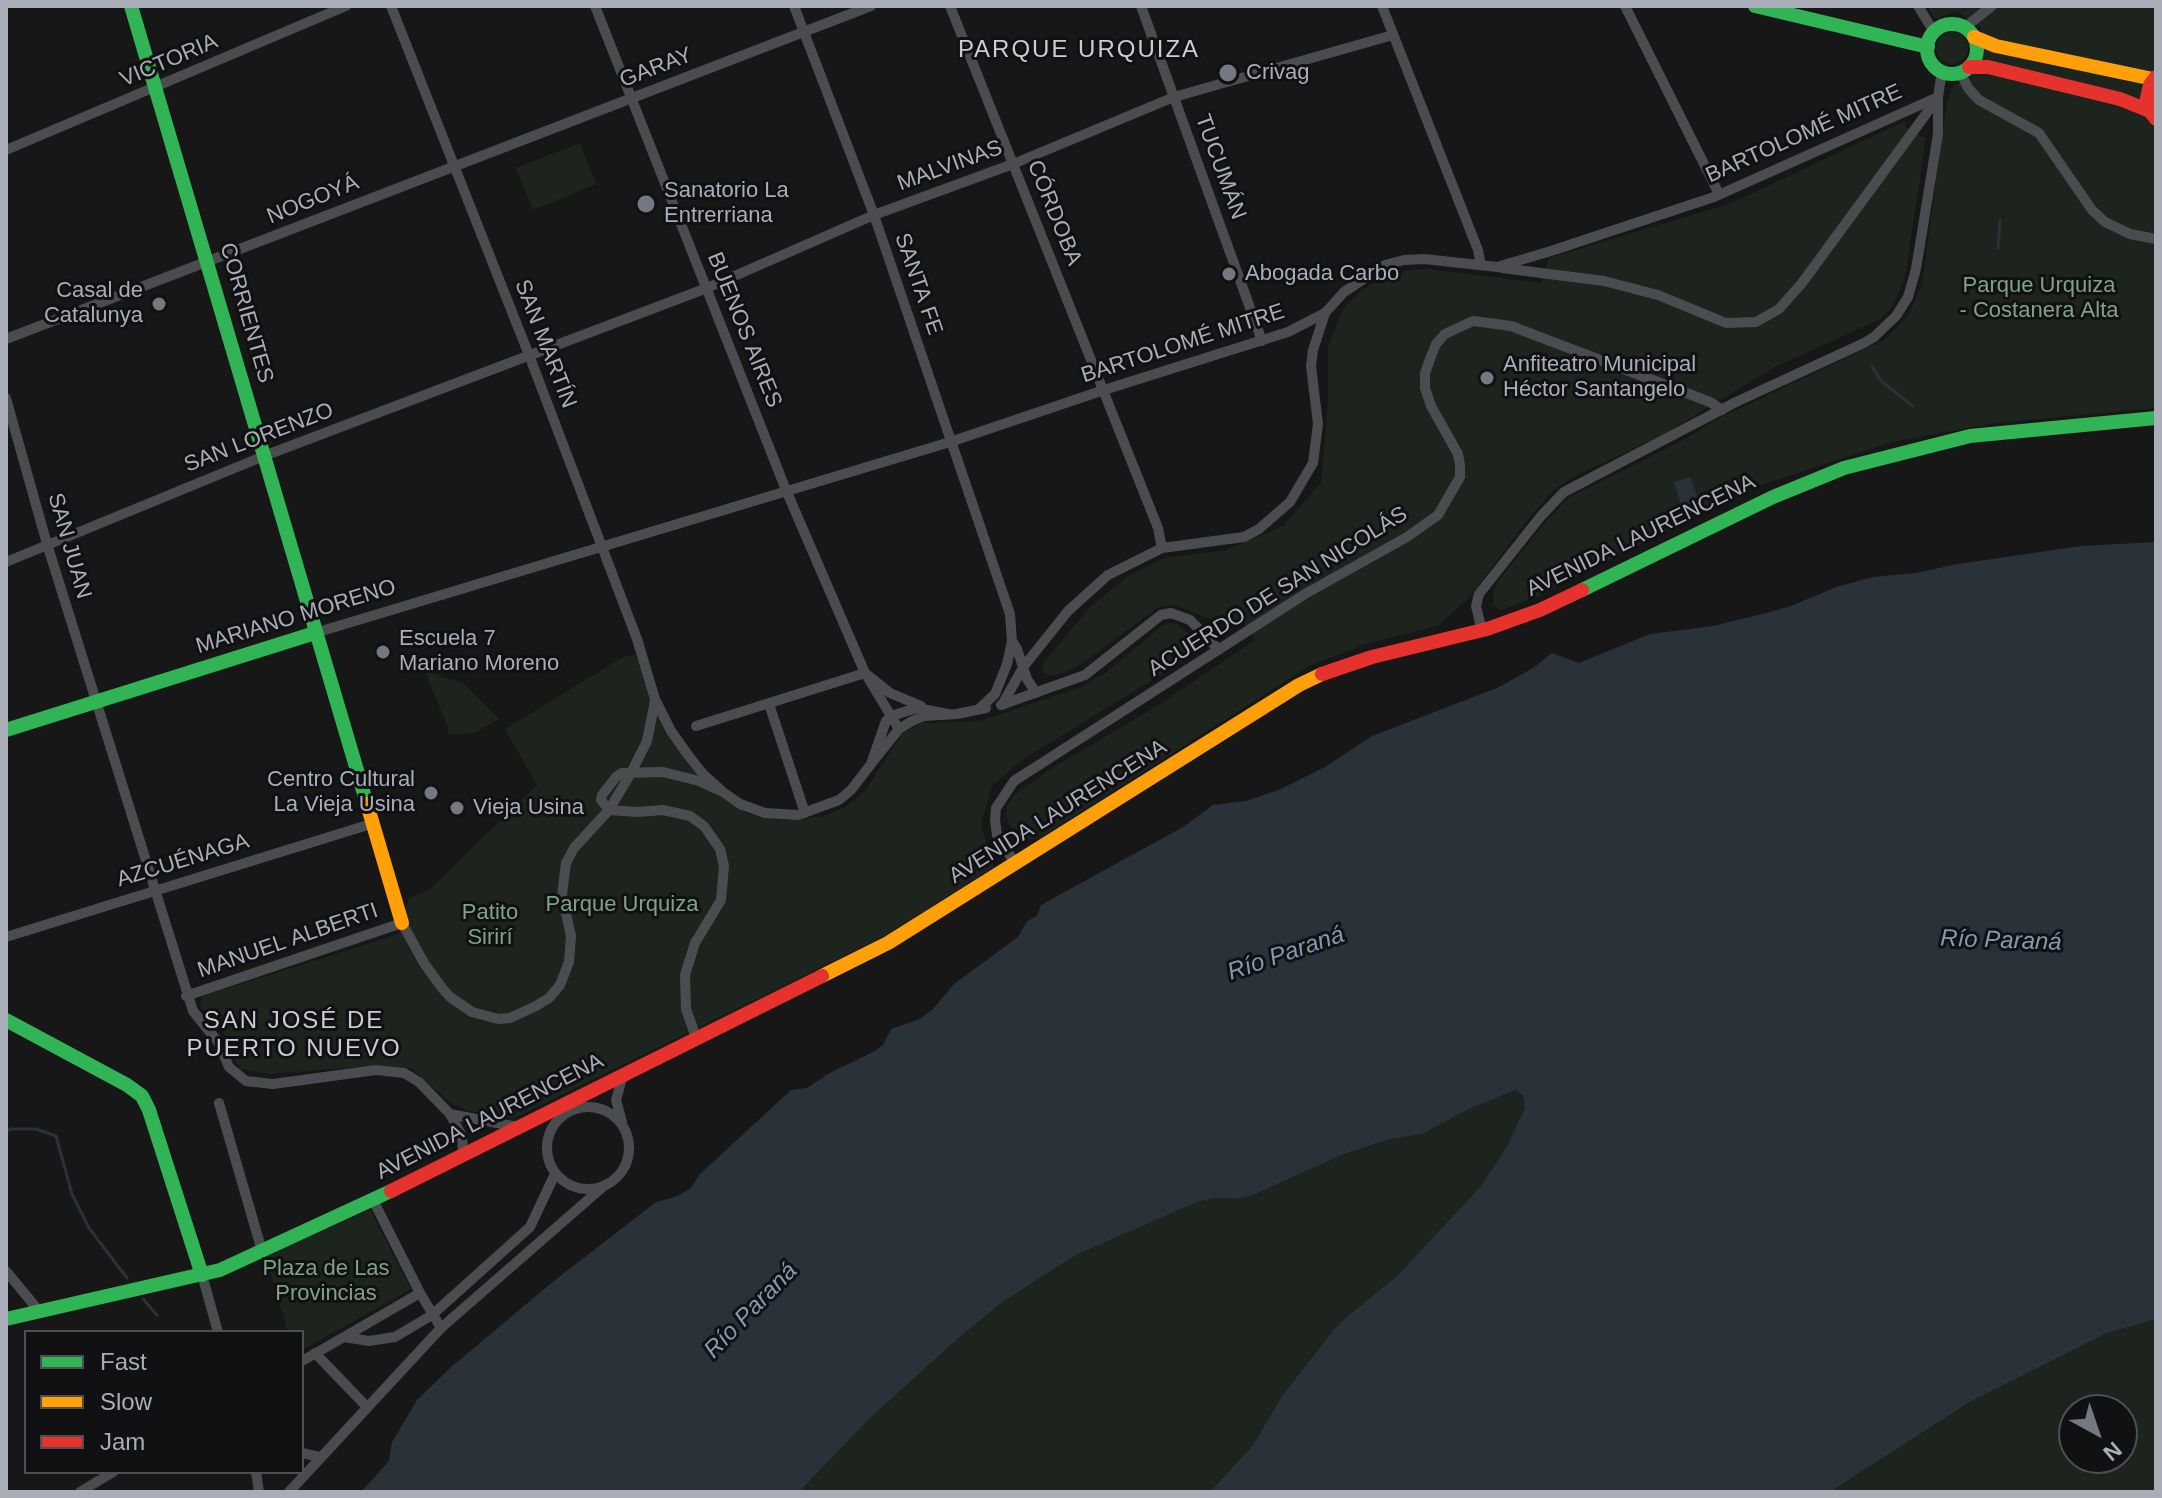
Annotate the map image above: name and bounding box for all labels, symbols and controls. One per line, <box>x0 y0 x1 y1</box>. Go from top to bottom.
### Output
street label: VICTORIA <box>116 29 222 93</box>
district label: PARQUE URQUIZA <box>958 36 1200 64</box>
street label: GARAY <box>616 42 696 94</box>
place label: Crivag <box>1246 60 1310 86</box>
marker: Crivag <box>1217 62 1239 84</box>
street label: BARTOLOMÉ MITRE <box>1702 79 1906 189</box>
street label: TUCUMÁN <box>1189 111 1251 223</box>
street label: MALVINAS <box>894 135 1006 197</box>
street label: CÓRDOBA <box>1021 156 1087 270</box>
street label: NOGOYÁ <box>263 170 363 230</box>
place label: Sanatorio La Entrerriana <box>664 178 789 230</box>
marker: Sanatorio La Entrerriana <box>635 193 657 215</box>
street label: SANTA FE <box>888 230 948 338</box>
street label: CORRIENTES <box>213 240 279 386</box>
street label: BUENOS AIRES <box>701 249 787 411</box>
place label: Abogada Carbo <box>1245 261 1399 287</box>
marker: Abogada Carbo <box>1220 265 1238 283</box>
park label: Parque Urquiza - Costanera Alta <box>1960 273 2118 324</box>
street label: SAN MARTÍN <box>508 276 582 412</box>
place label: Casal de Catalunya <box>44 278 143 330</box>
marker: Casal de Catalunya <box>150 295 168 313</box>
street label: BARTOLOMÉ MITRE <box>1078 299 1288 389</box>
place label: Anfiteatro Municipal Héctor Santangelo <box>1503 352 1696 404</box>
marker: Anfiteatro Municipal Héctor Santangelo <box>1478 369 1496 387</box>
street label: SAN LORENZO <box>181 397 337 479</box>
street label: AVENIDA LAURENCENA <box>1522 469 1760 603</box>
street label: SAN JUAN <box>41 490 97 602</box>
street label: ACUERDO DE SAN NICOLÁS <box>1143 501 1413 683</box>
street label: MARIANO MORENO <box>193 574 399 660</box>
place label: Escuela 7 Mariano Moreno <box>399 626 559 678</box>
marker: Escuela 7 Mariano Moreno <box>374 643 392 661</box>
street label: AVENIDA LAURENCENA <box>944 734 1172 890</box>
place label: Centro Cultural La Vieja Usina <box>267 767 415 818</box>
marker: Centro Cultural La Vieja Usina <box>422 784 440 802</box>
place label: Vieja Usina <box>473 795 584 821</box>
marker: Vieja Usina <box>448 799 466 817</box>
street label: AZCUÉNAGA <box>114 828 252 894</box>
park label: Parque Urquiza <box>546 892 698 918</box>
street label: MANUEL ALBERTI <box>194 898 382 984</box>
park label: Patito Sirirí <box>462 900 518 952</box>
water label: Río Paraná <box>1224 921 1348 987</box>
water label: Río Paraná <box>1940 924 2062 958</box>
district label: SAN JOSÉ DE PUERTO NUEVO <box>186 1007 402 1063</box>
street label: AVENIDA LAURENCENA <box>372 1048 608 1186</box>
park label: Plaza de Las Provincias <box>262 1256 390 1308</box>
water label: Río Paraná <box>698 1257 804 1365</box>
legend <box>24 1330 304 1474</box>
text: Fast <box>100 1348 147 1375</box>
text: Slow <box>100 1388 152 1415</box>
north arrow <box>2058 1394 2138 1474</box>
text: Jam <box>100 1428 145 1455</box>
text: N <box>2098 1437 2127 1466</box>

